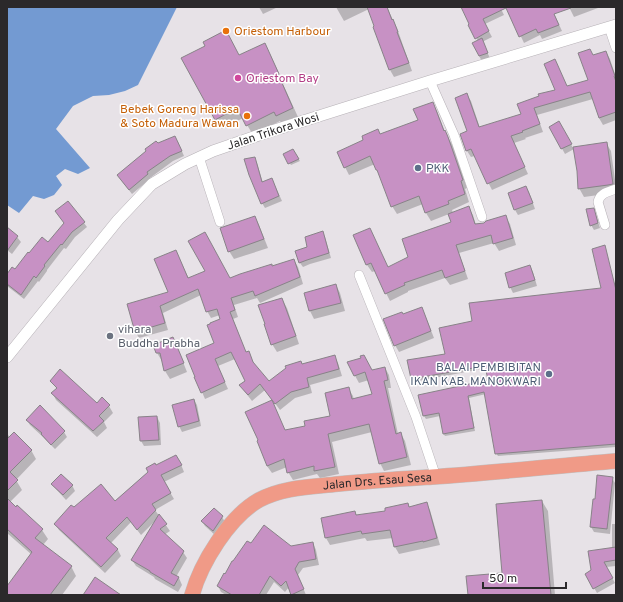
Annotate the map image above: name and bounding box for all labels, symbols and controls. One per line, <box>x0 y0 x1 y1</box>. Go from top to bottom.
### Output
place label: Oriestom Harbour <box>234 24 331 40</box>
marker: Oriestom Harbour <box>221 26 231 36</box>
place label: Oriestom Bay <box>246 71 319 87</box>
marker: Oriestom Bay <box>233 73 243 83</box>
place label: Bebek Goreng Harissa & Soto Madura Wawan <box>120 102 239 132</box>
street label: Jalan Trikora Wosi <box>225 109 322 154</box>
marker: Bebek Goreng Harissa & Soto Madura Wawan <box>242 111 252 121</box>
place label: PKK <box>426 161 449 177</box>
marker: PKK <box>413 163 423 173</box>
place label: vihara Buddha Prabha <box>118 322 200 352</box>
marker: vihara Buddha Prabha <box>105 331 115 341</box>
place label: BALAI PEMBIBITAN IKAN KAB. MANOKWARI <box>410 360 541 390</box>
marker: BALAI PEMBIBITAN IKAN KAB. MANOKWARI <box>544 369 554 379</box>
street label: Jalan Drs. Esau Sesa <box>322 470 432 494</box>
scale bar <box>483 564 566 590</box>
text: 50 m <box>489 571 517 587</box>

